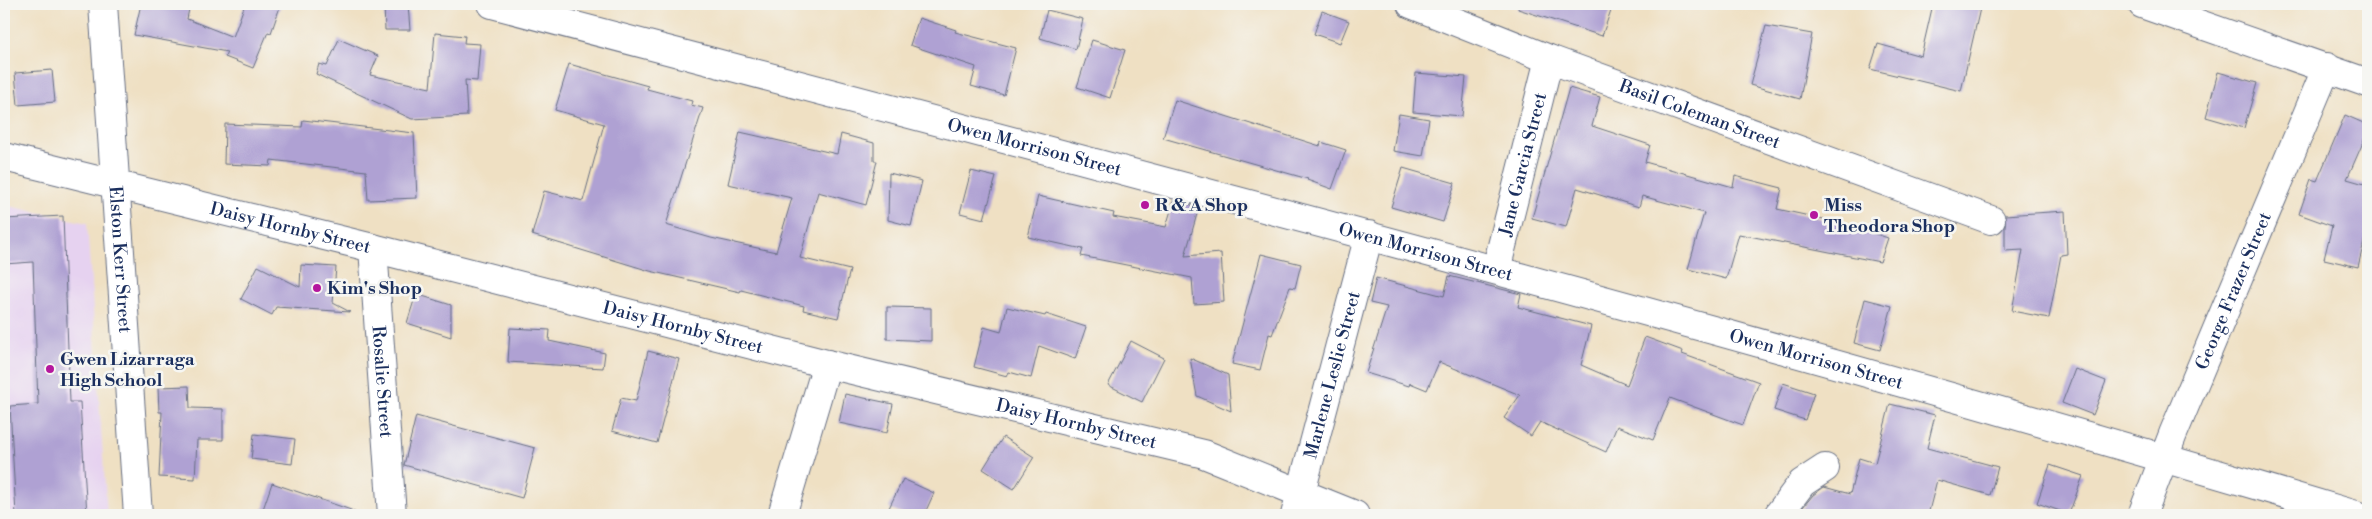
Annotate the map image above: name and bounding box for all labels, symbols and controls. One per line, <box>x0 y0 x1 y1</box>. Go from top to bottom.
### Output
street label: Basil Coleman Street <box>1615 74 1784 154</box>
street label: Jane Garcia Street <box>1493 90 1552 239</box>
street label: Owen Morrison Street <box>945 113 1125 181</box>
street label: Elston Kerr Street <box>104 185 137 334</box>
place label: R & A Shop <box>1155 194 1248 217</box>
place label: Miss Theodora Shop <box>1824 194 1955 238</box>
street label: Daisy Hornby Street <box>208 197 374 259</box>
marker: R & A Shop <box>1139 199 1151 211</box>
street label: George Frazer Street <box>2190 208 2277 373</box>
marker: Miss Theodora Shop <box>1808 209 1820 221</box>
street label: Owen Morrison Street <box>1336 217 1516 286</box>
place label: Kim's Shop <box>327 277 422 300</box>
marker: Kim's Shop <box>311 282 323 294</box>
street label: Marlene Leslie Street <box>1299 288 1365 461</box>
street label: Daisy Hornby Street <box>600 296 766 359</box>
street label: Owen Morrison Street <box>1727 324 1906 394</box>
street label: Rosalie Street <box>367 325 398 439</box>
place label: Gwen Lizarraga High School <box>60 348 195 392</box>
marker: Gwen Lizarraga High School <box>44 363 56 375</box>
street label: Daisy Hornby Street <box>994 393 1160 454</box>

